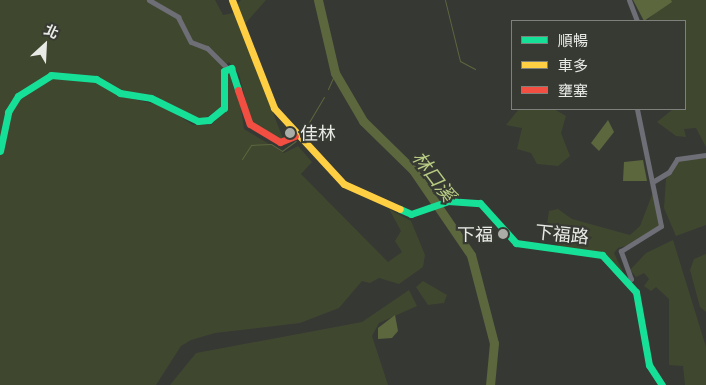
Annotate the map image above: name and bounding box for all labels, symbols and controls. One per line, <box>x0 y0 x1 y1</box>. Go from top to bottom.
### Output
north arrow <box>20 20 70 70</box>
text: 北 <box>42 20 61 42</box>
legend <box>511 20 686 110</box>
text: 順暢 <box>558 31 588 49</box>
text: 車多 <box>558 56 588 74</box>
text: 壅塞 <box>558 81 588 99</box>
place label: 佳林 <box>300 122 336 144</box>
marker: 佳林 <box>284 127 296 139</box>
water label: 林口溪 <box>408 146 460 206</box>
street label: 下福路 <box>534 220 590 248</box>
place label: 下福 <box>457 223 493 245</box>
marker: 下福 <box>497 228 509 240</box>

